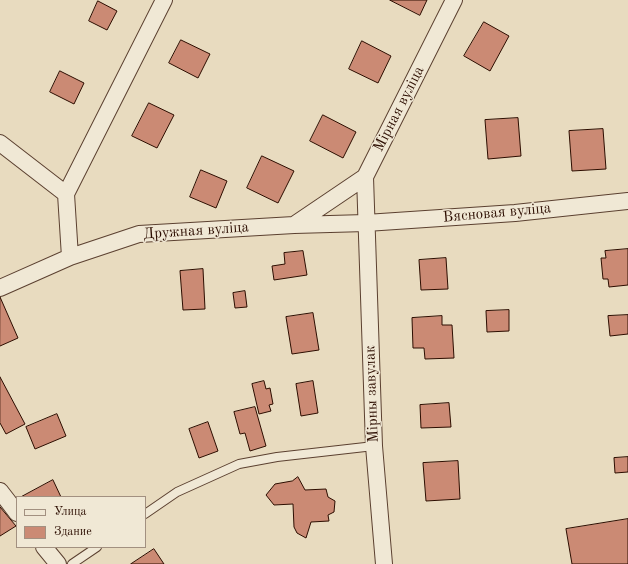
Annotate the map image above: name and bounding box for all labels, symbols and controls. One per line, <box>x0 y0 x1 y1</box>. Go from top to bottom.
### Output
street label: Мірная вуліца <box>370 63 428 155</box>
street label: Вясновая вуліца <box>442 199 552 227</box>
street label: Дружная вуліца <box>143 218 249 244</box>
street label: Мірны завулак <box>361 345 383 443</box>
legend <box>16 496 146 548</box>
text: Улица <box>54 506 87 518</box>
text: Здание <box>54 526 92 538</box>

